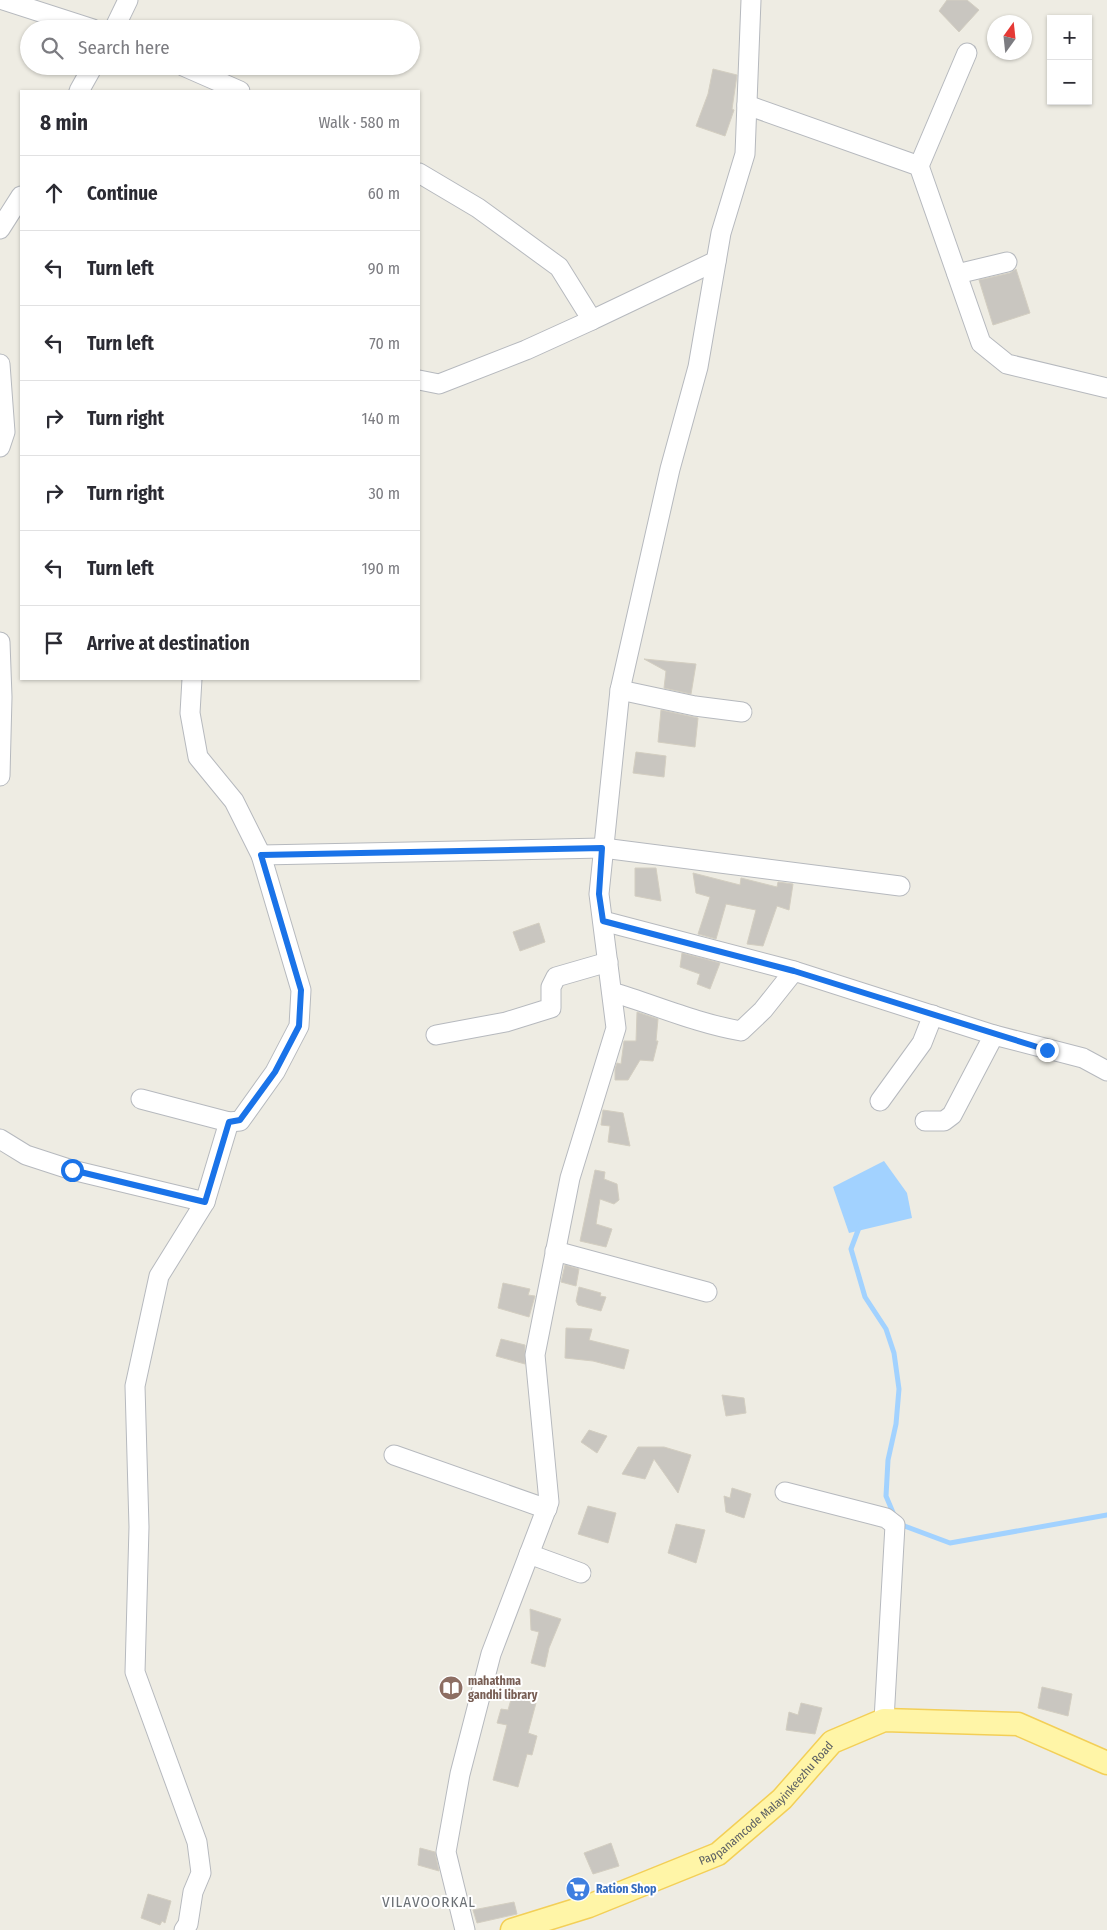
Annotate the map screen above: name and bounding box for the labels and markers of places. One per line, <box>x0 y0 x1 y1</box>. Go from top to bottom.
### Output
place label: mahathma gandhi library <box>468 1674 538 1702</box>
library icon: mahathma gandhi library <box>438 1675 464 1701</box>
supermarket icon: Ration Shop <box>565 1876 591 1902</box>
place label: Ration Shop <box>596 1882 657 1896</box>

